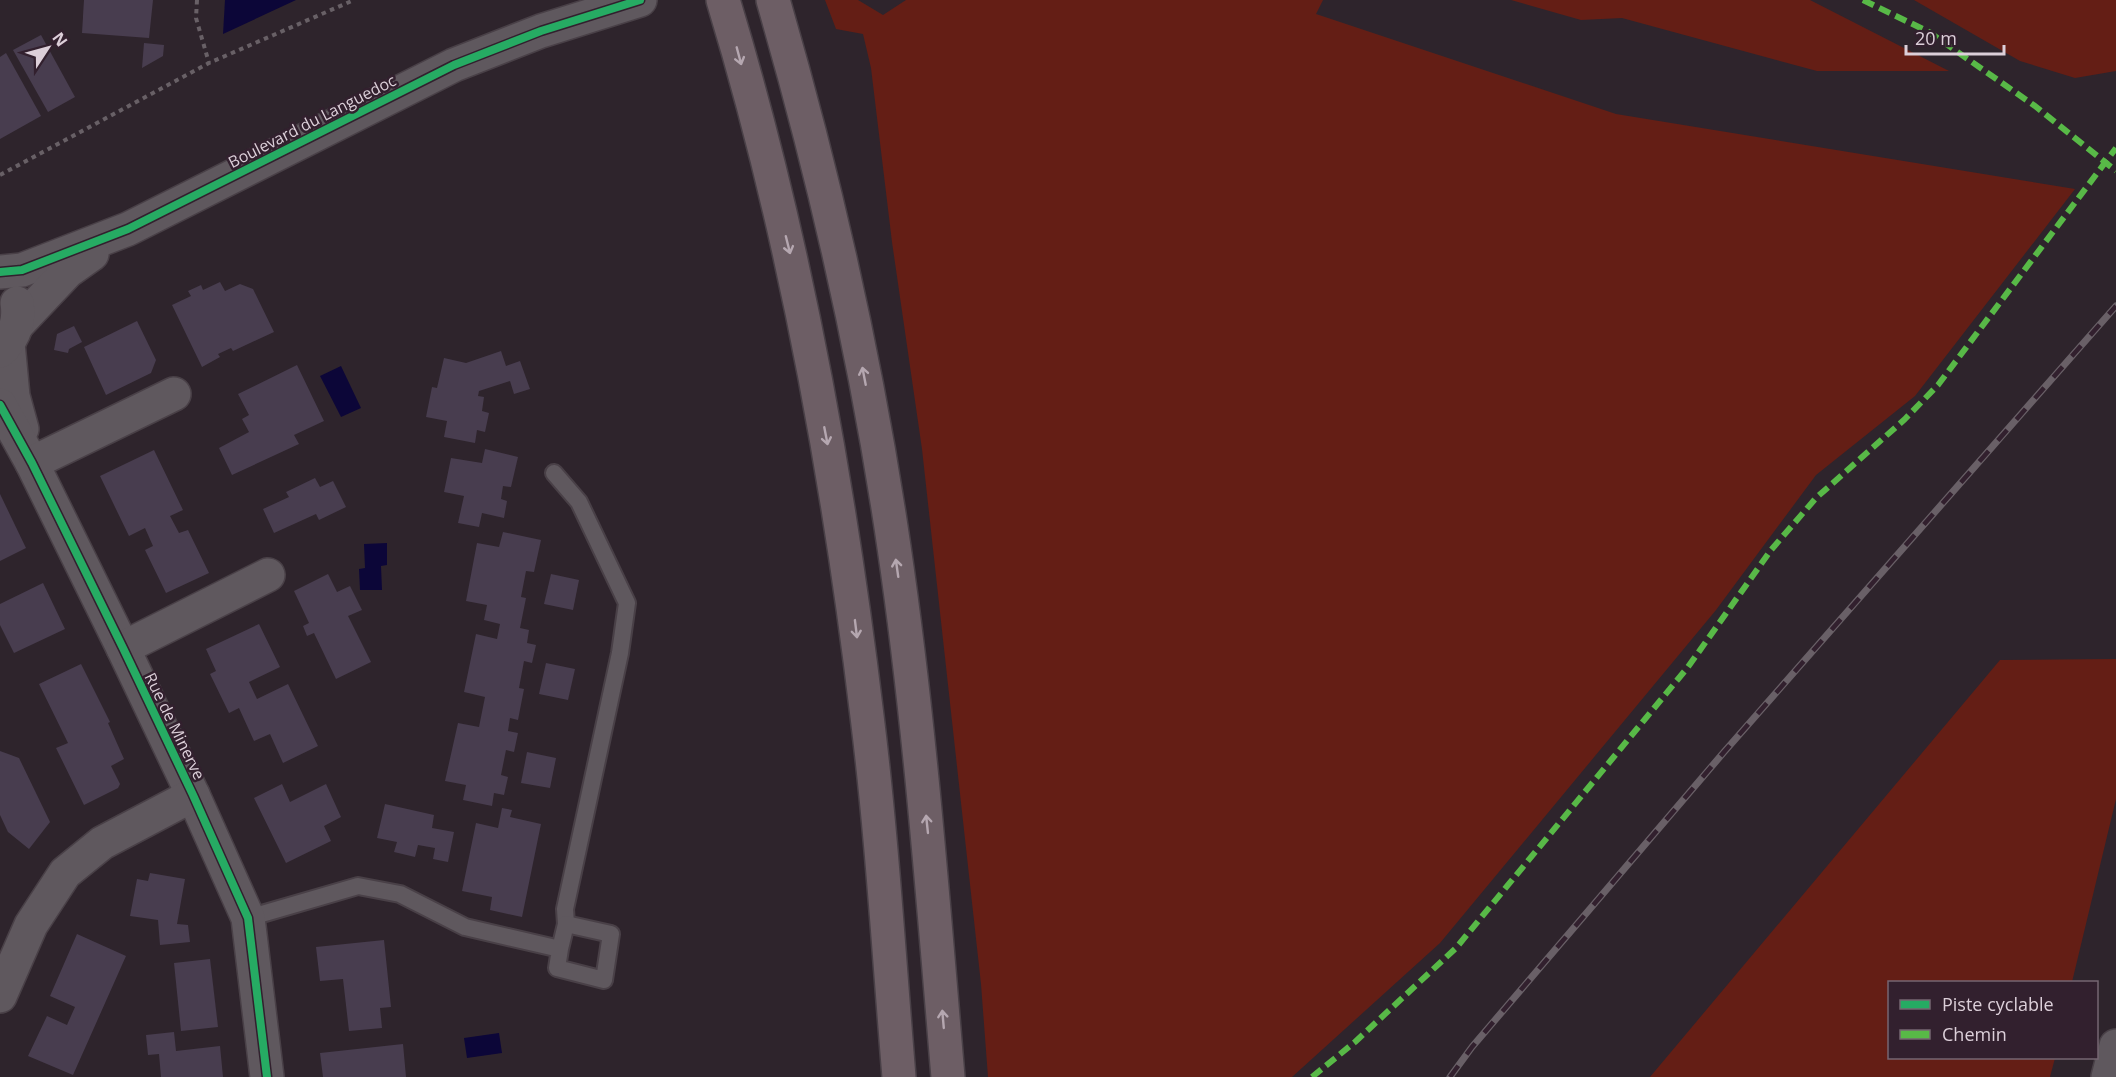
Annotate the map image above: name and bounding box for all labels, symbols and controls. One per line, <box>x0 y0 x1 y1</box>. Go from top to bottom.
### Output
north arrow <box>18 18 78 78</box>
scale bar <box>1906 18 2004 56</box>
text: 20 m <box>1915 26 1957 50</box>
text: N <box>47 27 73 51</box>
one-way arrow <box>734 46 745 65</box>
street label: Boulevard du Languedoc <box>224 69 400 173</box>
one-way arrow <box>782 235 794 254</box>
one-way arrow <box>858 367 869 386</box>
one-way arrow <box>821 426 832 446</box>
one-way arrow <box>891 559 902 579</box>
one-way arrow <box>850 619 861 638</box>
street label: Rue de Minerve <box>140 669 210 783</box>
one-way arrow <box>921 815 932 835</box>
legend <box>1888 981 2098 1059</box>
text: Piste cyclable <box>1942 992 2054 1016</box>
one-way arrow <box>937 1009 948 1029</box>
text: Chemin <box>1942 1022 2007 1046</box>

